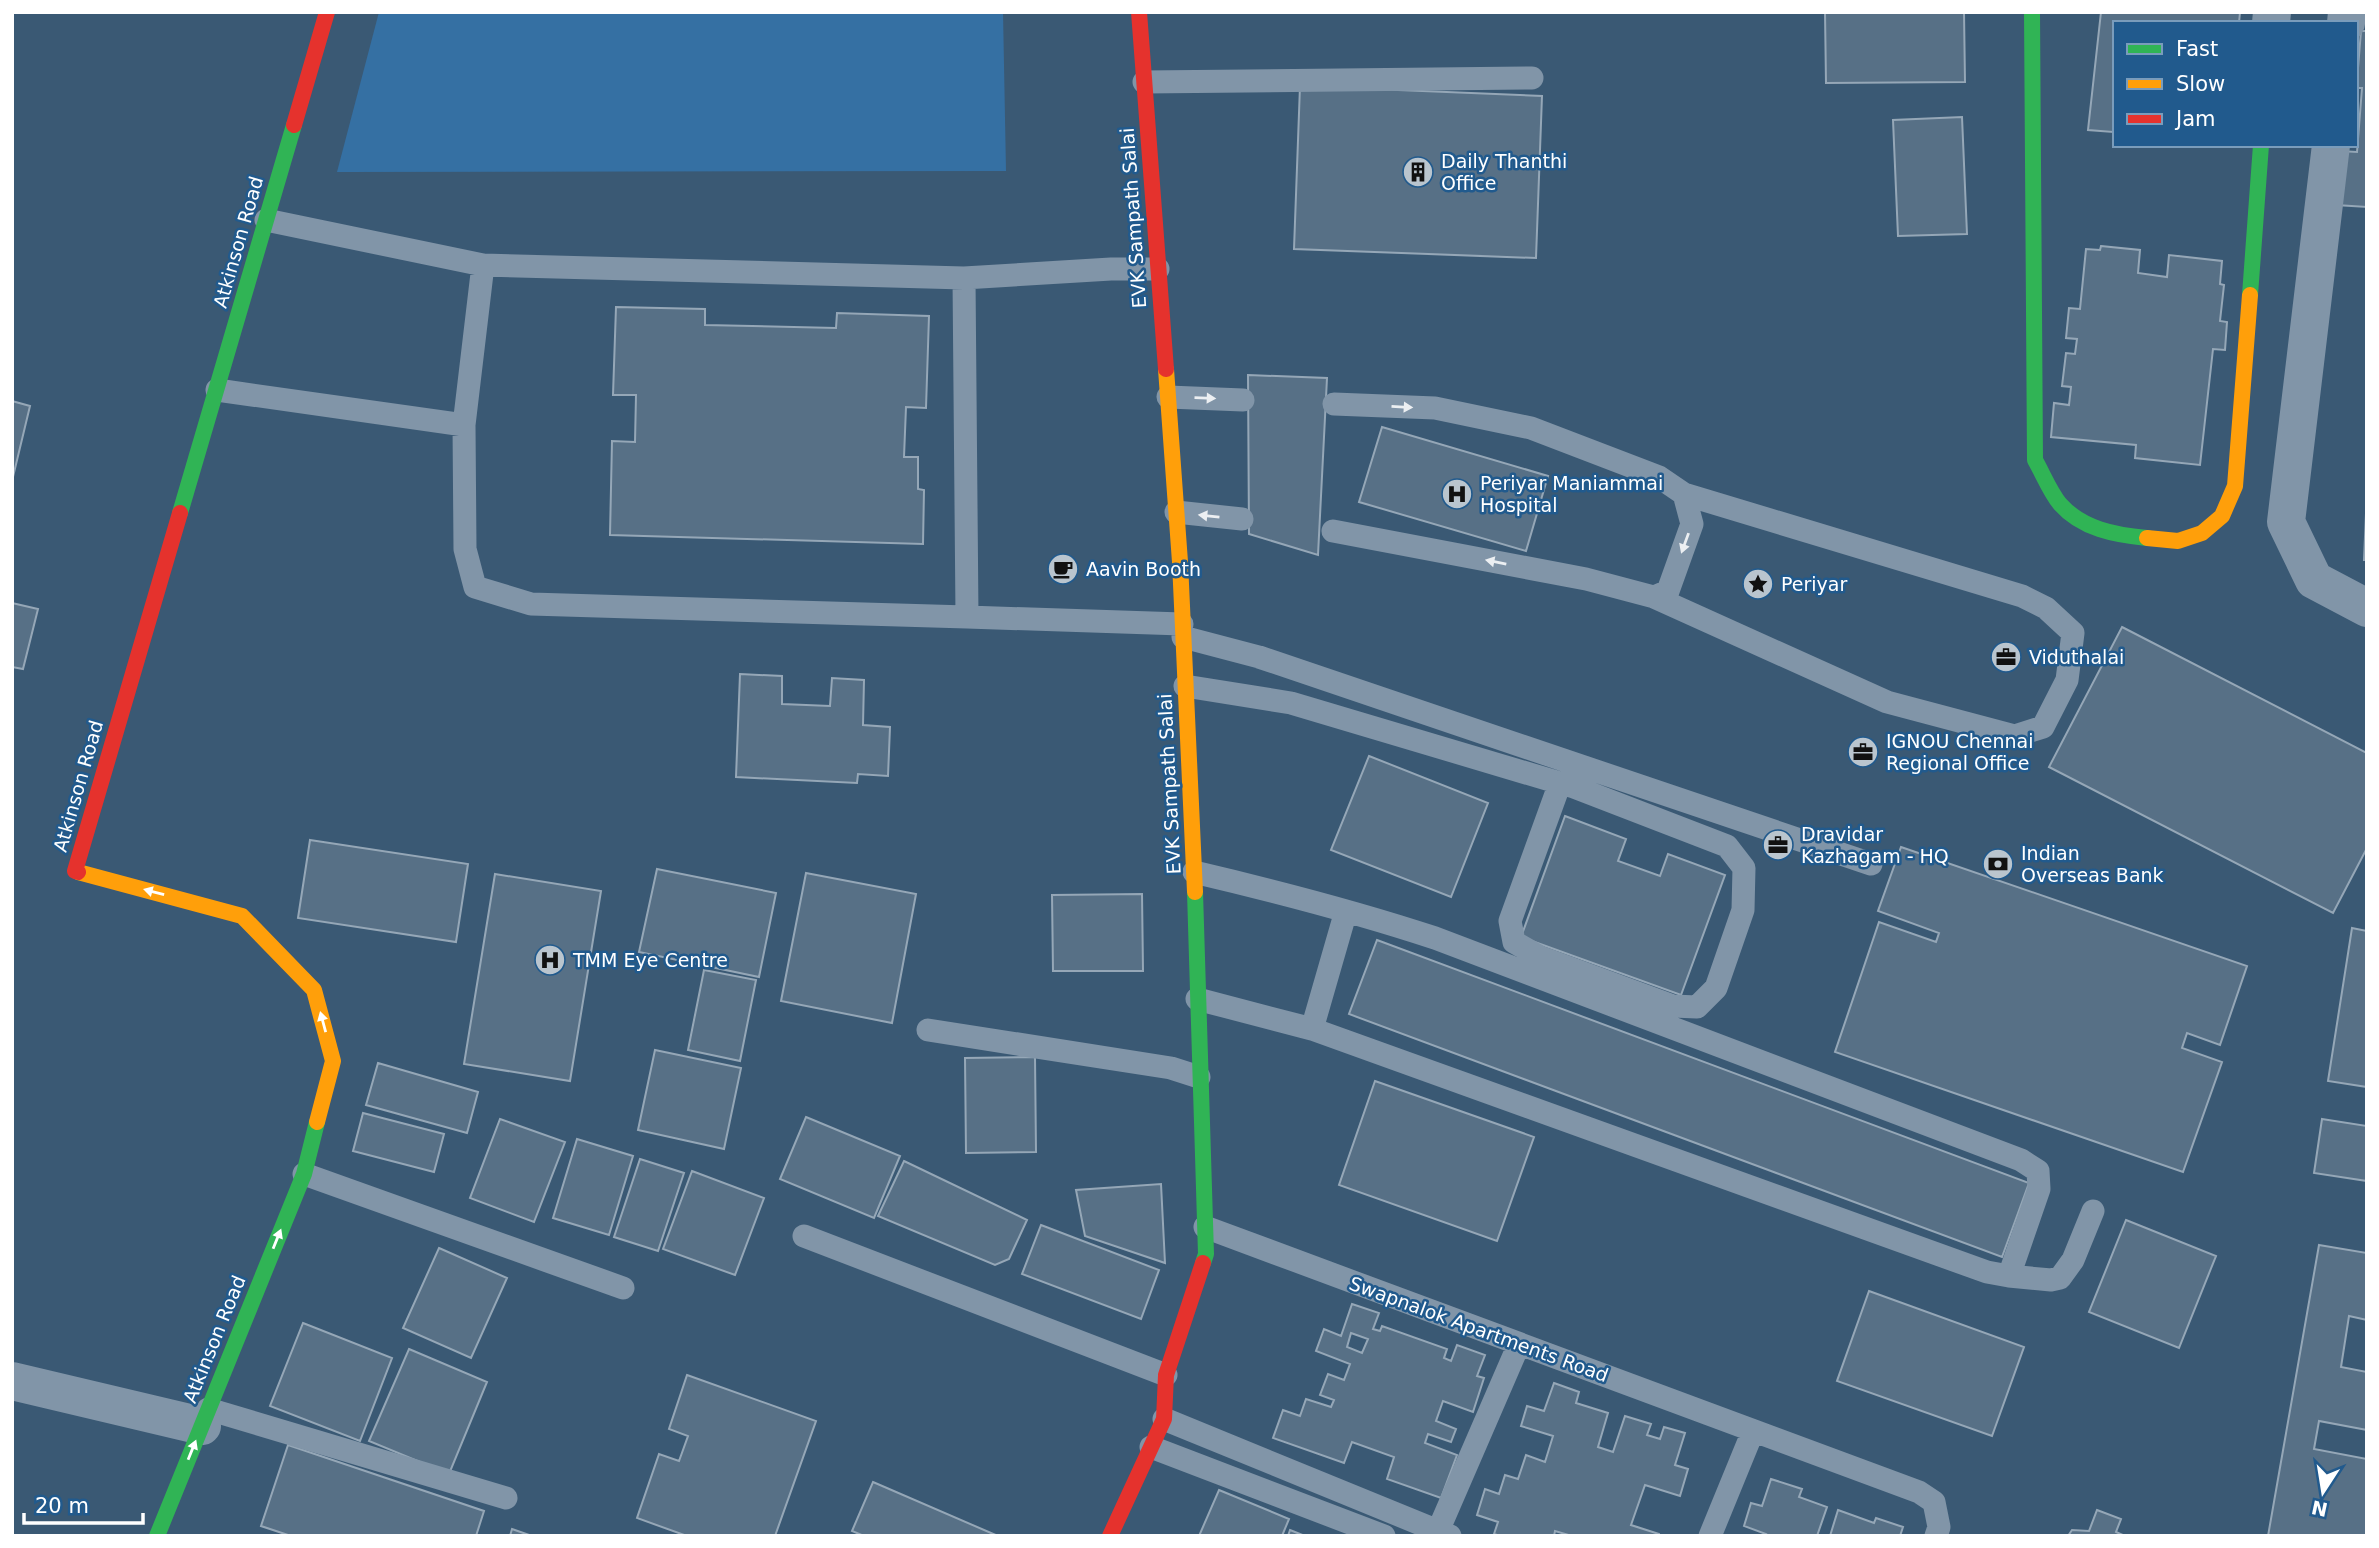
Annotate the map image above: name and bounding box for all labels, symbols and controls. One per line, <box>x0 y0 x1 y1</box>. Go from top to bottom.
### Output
legend <box>2113 21 2358 147</box>
text: Fast <box>2176 37 2218 61</box>
text: Slow <box>2176 72 2225 96</box>
text: Jam <box>2174 107 2216 131</box>
street label: EVK Sampath Salai <box>1116 127 1150 309</box>
place label: Daily Thanthi Office <box>1441 150 1567 194</box>
building icon: Daily Thanthi Office <box>1401 155 1435 189</box>
street label: Atkinson Road <box>209 174 267 310</box>
one-way arrow <box>1195 393 1217 404</box>
one-way arrow <box>1391 401 1413 412</box>
place label: Periyar Maniammai Hospital <box>1480 472 1663 516</box>
hospital icon: Periyar Maniammai Hospital <box>1440 477 1474 511</box>
one-way arrow <box>1198 510 1220 521</box>
one-way arrow <box>1680 532 1691 553</box>
cafe icon: Aavin Booth <box>1046 552 1080 586</box>
one-way arrow <box>1485 556 1507 567</box>
place label: Aavin Booth <box>1086 558 1201 580</box>
place icon: Periyar <box>1741 567 1775 601</box>
place label: Periyar <box>1781 573 1847 595</box>
office icon: Viduthalai <box>1989 640 2023 674</box>
place label: Viduthalai <box>2029 646 2124 668</box>
street label: EVK Sampath Salai <box>1153 693 1185 875</box>
street label: Atkinson Road <box>49 718 107 854</box>
place label: IGNOU Chennai Regional Office <box>1886 730 2033 774</box>
office icon: IGNOU Chennai Regional Office <box>1846 735 1880 769</box>
place label: Dravidar Kazhagam - HQ <box>1801 823 1949 867</box>
office icon: Dravidar Kazhagam - HQ <box>1761 828 1795 862</box>
place label: Indian Overseas Bank <box>2021 842 2164 886</box>
bank icon: Indian Overseas Bank <box>1981 847 2015 881</box>
one-way arrow <box>143 887 164 897</box>
hospital icon: TMM Eye Centre <box>533 943 567 977</box>
place label: TMM Eye Centre <box>572 949 728 971</box>
one-way arrow <box>317 1011 328 1033</box>
one-way arrow <box>271 1229 283 1249</box>
street label: Atkinson Road <box>178 1272 250 1406</box>
street label: Swapnalok Apartments Road <box>1346 1272 1612 1386</box>
one-way arrow <box>186 1439 197 1460</box>
north arrow <box>2288 1457 2358 1527</box>
scale bar <box>24 1482 144 1526</box>
text: 20 m <box>35 1494 89 1518</box>
text: N <box>2309 1496 2330 1521</box>

